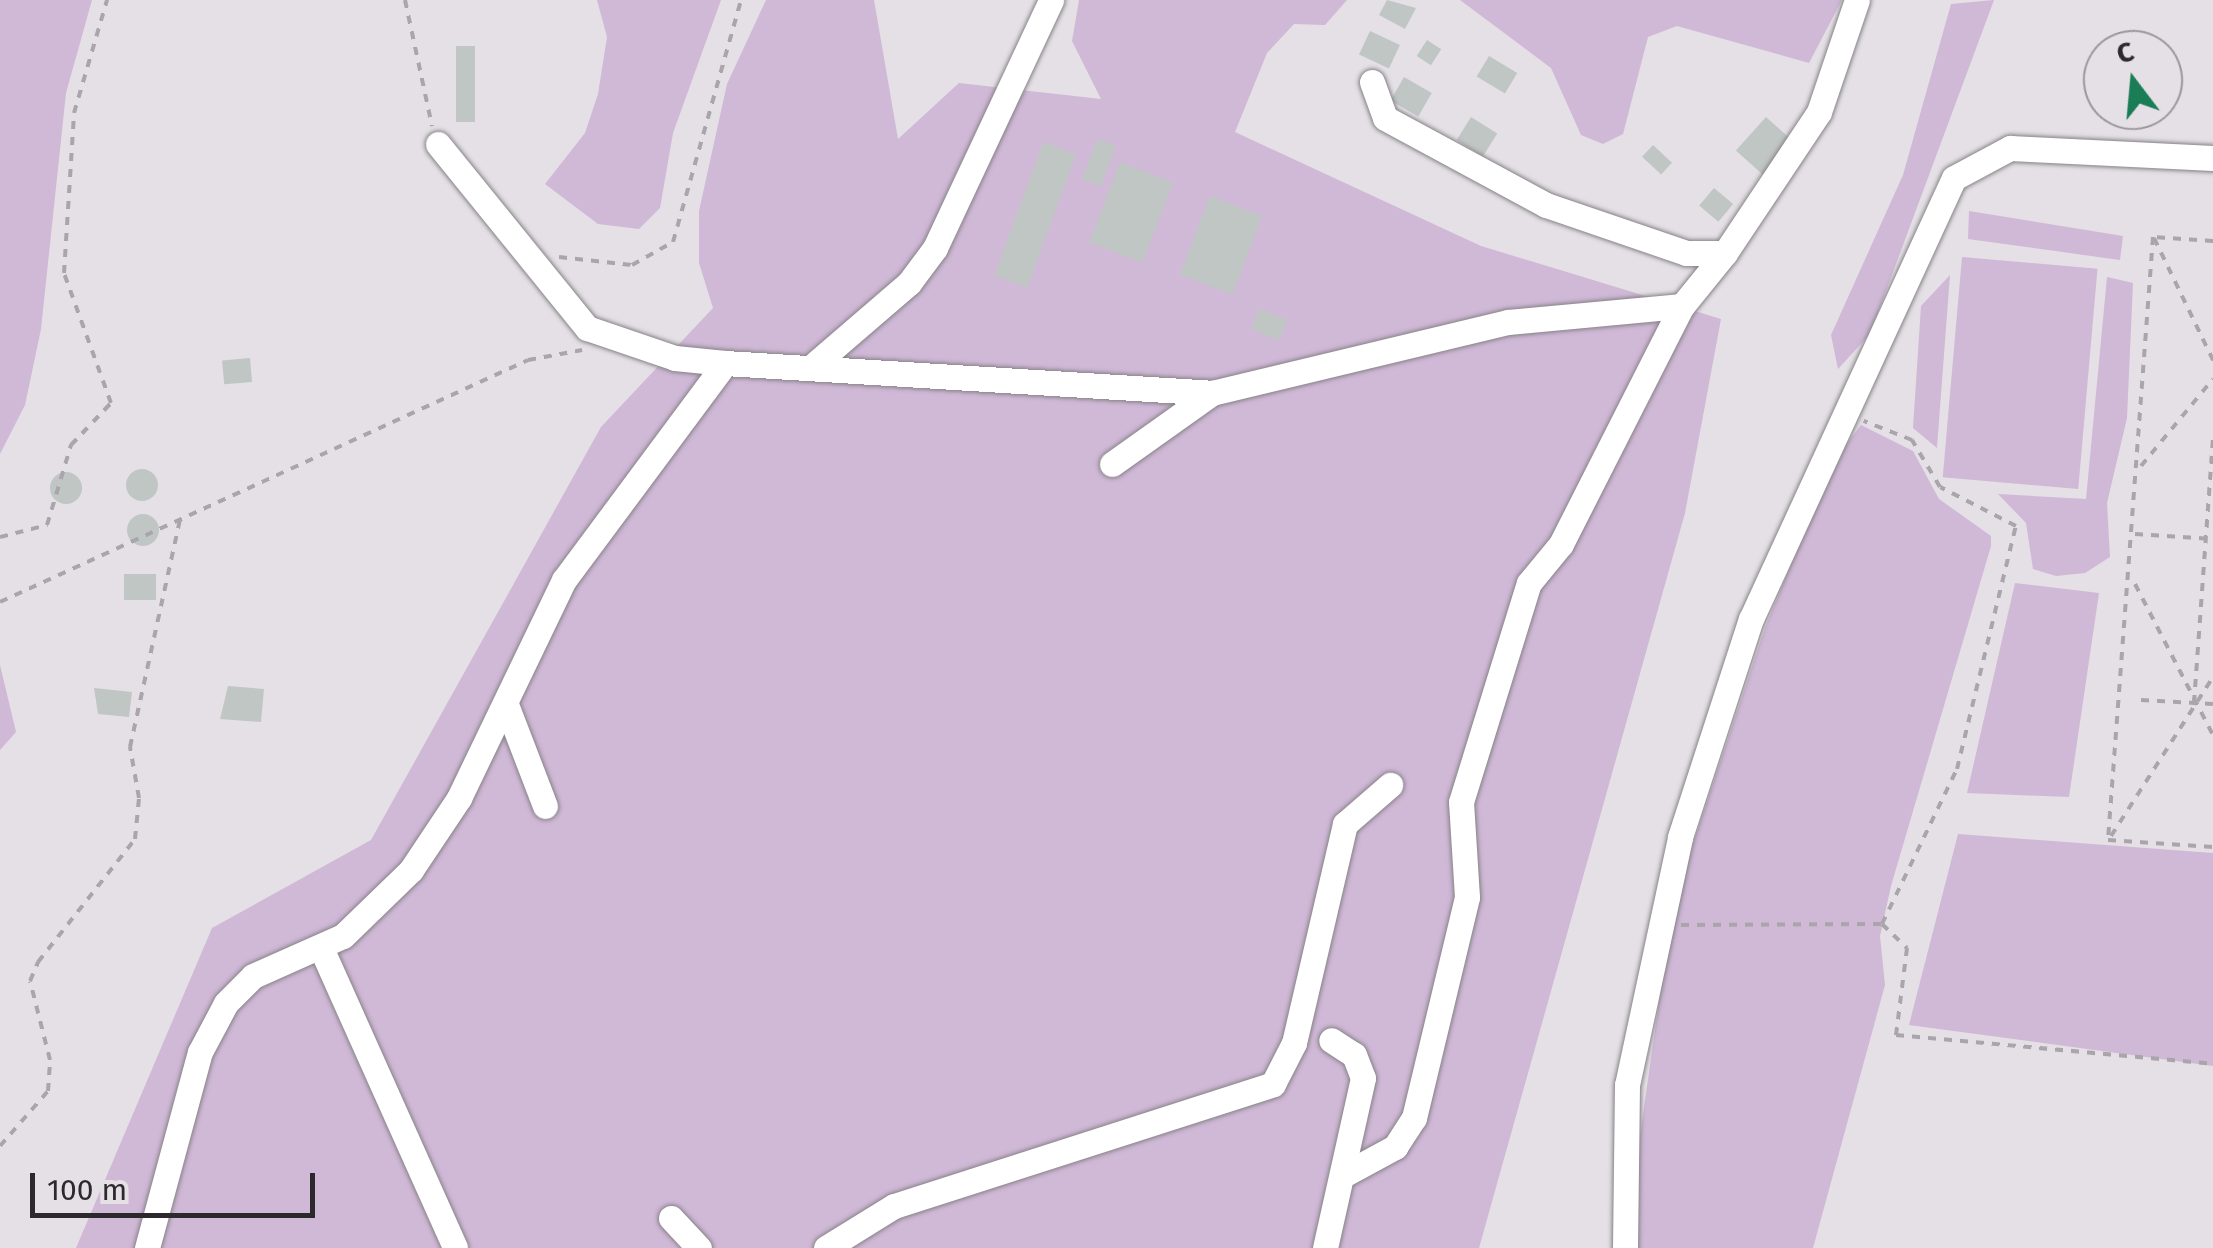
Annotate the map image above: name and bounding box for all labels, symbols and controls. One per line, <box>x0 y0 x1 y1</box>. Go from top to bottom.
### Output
north arrow <box>2083 30 2183 130</box>
text: С <box>2113 35 2137 71</box>
scale bar <box>35 1153 320 1215</box>
text: 100 m <box>47 1172 127 1208</box>

